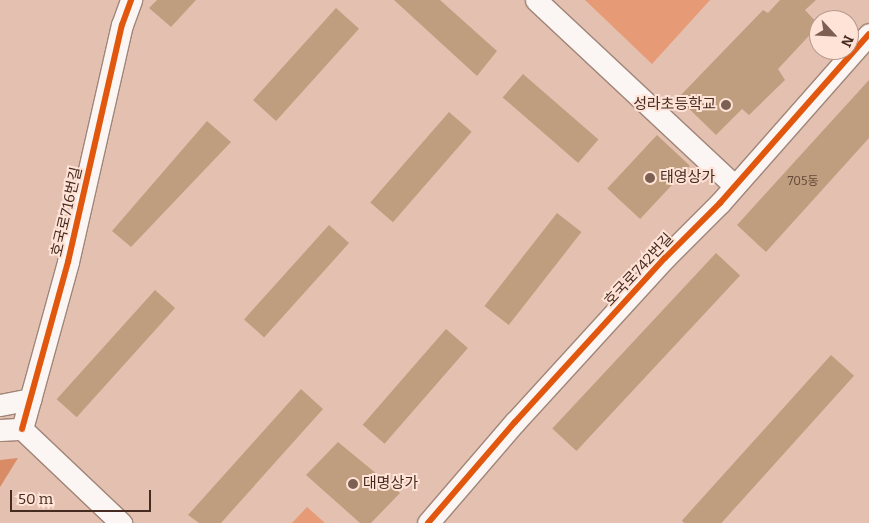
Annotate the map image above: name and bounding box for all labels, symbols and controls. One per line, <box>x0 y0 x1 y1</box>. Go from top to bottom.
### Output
north arrow <box>809 10 859 60</box>
text: N <box>837 33 857 50</box>
place label: 성라초등학교 <box>633 96 716 114</box>
marker: 성라초등학교 <box>720 99 732 111</box>
street label: 호국로716번길 <box>48 165 86 259</box>
place label: 태영상가 <box>660 169 715 187</box>
marker: 태영상가 <box>644 172 656 184</box>
house number: 705동 <box>788 175 818 189</box>
street label: 호국로742번길 <box>601 230 677 310</box>
place label: 대명상가 <box>363 475 418 493</box>
marker: 대명상가 <box>347 478 359 490</box>
scale bar <box>12 480 154 512</box>
text: 50 m <box>18 490 53 508</box>

